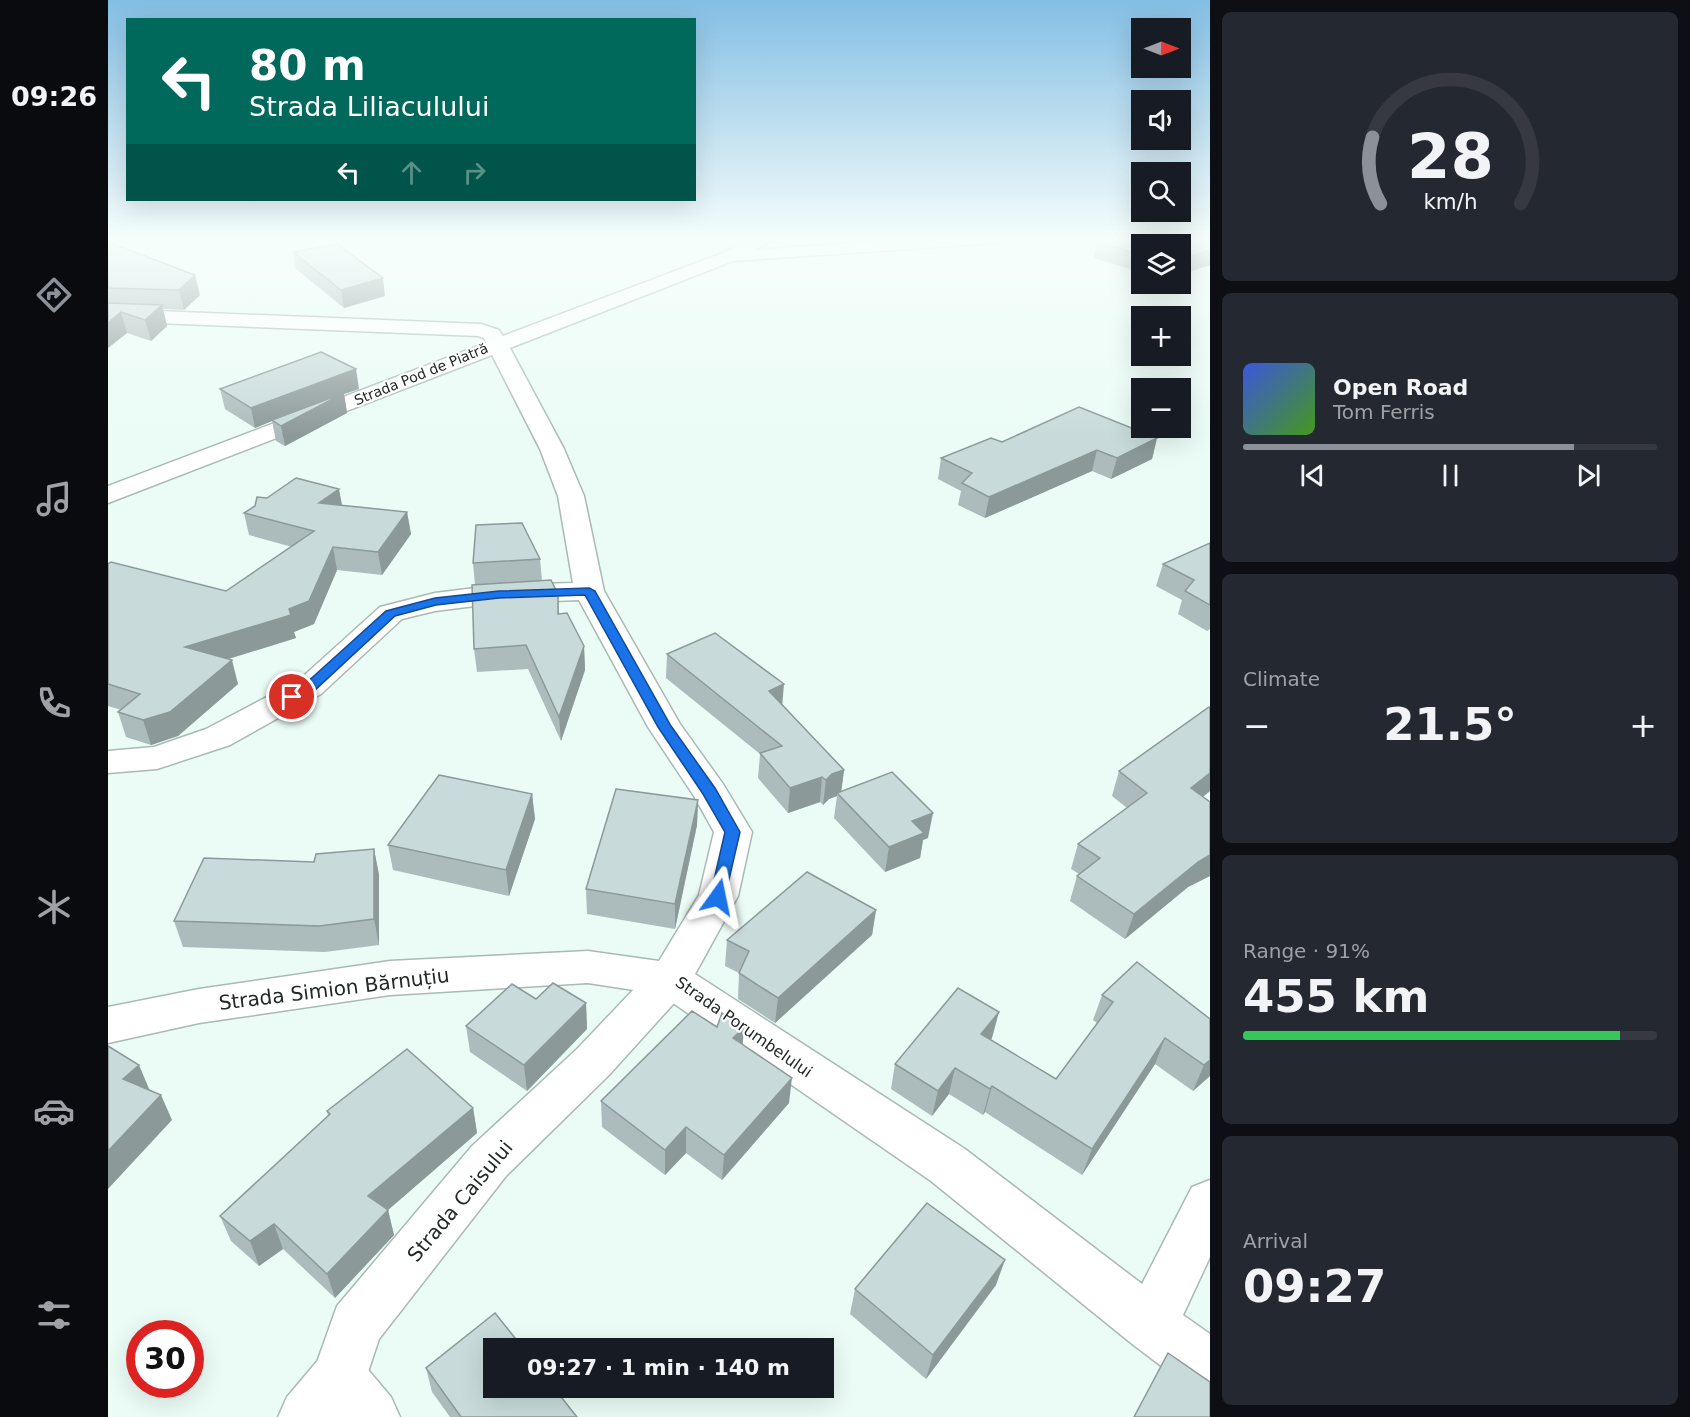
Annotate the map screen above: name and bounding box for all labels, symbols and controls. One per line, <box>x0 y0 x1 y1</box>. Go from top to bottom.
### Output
north arrow <box>1131 18 1191 78</box>
map controls <box>1131 18 1191 438</box>
text: 80 m <box>249 41 366 90</box>
icon: left <box>150 42 228 120</box>
text: 09:26 <box>11 81 97 112</box>
button: sound <box>1131 90 1191 150</box>
text: Strada Liliaculului <box>249 91 489 122</box>
text: 28 <box>1407 120 1493 193</box>
icon: left <box>332 156 365 189</box>
icon: ahead <box>395 156 428 189</box>
icon: right <box>458 156 491 189</box>
button: search <box>1131 162 1191 222</box>
text: km/h <box>1423 189 1477 214</box>
button: layers <box>1131 234 1191 294</box>
icon: directions <box>33 274 75 316</box>
button: + <box>1131 306 1191 366</box>
street label: Strada Pod de Piatră <box>352 340 490 408</box>
text: Open Road <box>1333 375 1468 400</box>
button: − <box>1131 378 1191 438</box>
text: Tom Ferris <box>1333 400 1435 424</box>
icon: previous <box>1296 459 1329 492</box>
icon: pause <box>1434 459 1467 492</box>
icon: next <box>1572 459 1605 492</box>
icon: music <box>33 478 75 520</box>
text: Climate <box>1243 667 1320 691</box>
pin <box>266 671 317 722</box>
icon: arrive <box>275 680 308 713</box>
icon: phone <box>33 682 75 724</box>
text: 21.5° <box>1383 698 1517 751</box>
text: − <box>1243 706 1271 745</box>
text: + <box>1629 706 1657 745</box>
position arrow <box>686 865 750 929</box>
icon: climate <box>33 886 75 928</box>
text: Range · 91% <box>1243 939 1370 963</box>
street label: Strada Simion Bărnuțiu <box>217 963 451 1015</box>
text: 455 km <box>1243 970 1429 1023</box>
street label: Strada Porumbelului <box>672 973 816 1081</box>
icon: car <box>33 1090 75 1132</box>
street label: Strada Caisului <box>402 1135 518 1267</box>
text: Arrival <box>1243 1229 1308 1253</box>
text: 09:27 <box>1243 1260 1386 1313</box>
icon: filters <box>33 1294 75 1336</box>
speed limit sign: 30 <box>126 1320 204 1398</box>
text: 09:27 · 1 min · 140 m <box>527 1355 790 1380</box>

